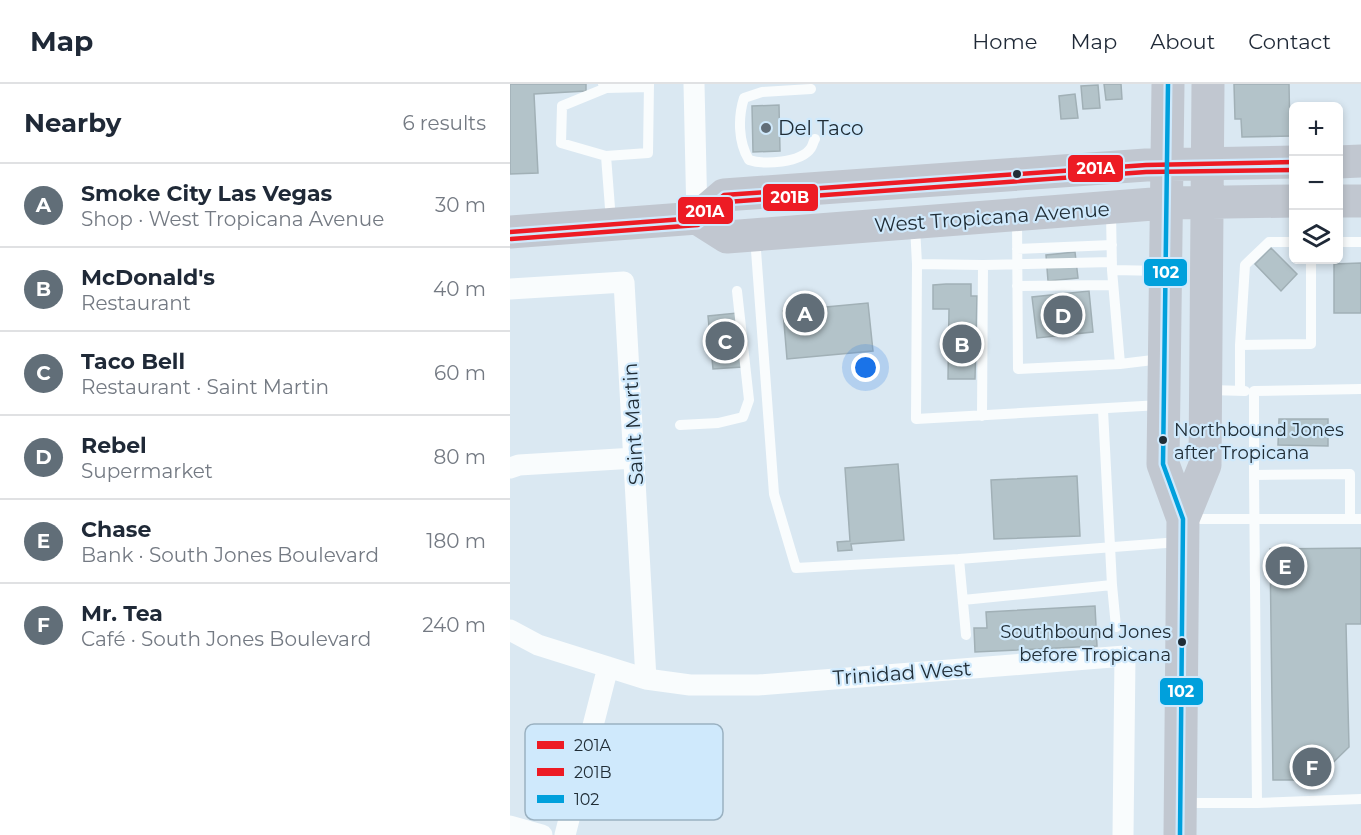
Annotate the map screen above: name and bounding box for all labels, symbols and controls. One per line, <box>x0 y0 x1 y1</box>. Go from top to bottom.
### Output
text: Map <box>30 24 93 58</box>
text: Home <box>972 29 1037 54</box>
text: Map <box>1070 29 1117 54</box>
text: About <box>1150 29 1215 54</box>
text: Contact <box>1248 29 1331 54</box>
map controls <box>1289 102 1343 264</box>
button: + <box>1289 102 1343 156</box>
text: Nearby <box>24 107 121 139</box>
text: 6 results <box>402 111 486 135</box>
place label: Del Taco <box>778 116 864 140</box>
marker: Del Taco <box>759 121 773 135</box>
line badge: 201A <box>1067 154 1124 183</box>
button: − <box>1289 156 1343 210</box>
text: 201A <box>1077 159 1116 178</box>
unlabelled marker <box>1011 168 1023 180</box>
text: Smoke City Las Vegas <box>81 180 332 207</box>
line badge: 201B <box>762 183 819 212</box>
text: 201B <box>771 188 809 207</box>
text: A <box>36 193 51 217</box>
text: 30 m <box>435 193 486 217</box>
line badge: 201A <box>677 196 734 225</box>
street label: West Tropicana Avenue <box>874 197 1110 237</box>
text: 201A <box>686 202 725 221</box>
text: Shop · West Tropicana Avenue <box>81 207 384 231</box>
button: layers <box>1289 210 1343 264</box>
line badge: 102 <box>1143 258 1188 287</box>
text: 102 <box>1153 263 1179 282</box>
text: McDonald's <box>81 264 215 291</box>
text: B <box>36 277 51 301</box>
text: 40 m <box>433 277 486 301</box>
pin: A <box>786 290 824 336</box>
text: Restaurant <box>81 291 191 315</box>
pin: D <box>1044 292 1082 338</box>
pin: C <box>706 318 744 364</box>
pin: B <box>942 322 982 366</box>
text: Taco Bell <box>81 348 185 375</box>
your location <box>851 353 880 382</box>
text: C <box>36 361 51 385</box>
text: 60 m <box>434 361 486 385</box>
street label: Saint Martin <box>618 362 648 486</box>
text: Restaurant · Saint Martin <box>81 375 329 399</box>
place label: Northbound Jones after Tropicana <box>1174 419 1344 464</box>
text: Rebel <box>81 432 147 459</box>
marker: Northbound Jones after Tropicana <box>1157 434 1169 446</box>
text: D <box>35 445 52 469</box>
text: 80 m <box>434 445 486 469</box>
text: Supermarket <box>81 459 213 483</box>
text: Chase <box>81 516 151 543</box>
text: E <box>37 529 50 553</box>
text: 180 m <box>426 529 486 553</box>
text: Bank · South Jones Boulevard <box>81 543 379 567</box>
pin: E <box>1266 544 1304 588</box>
text: Mr. Tea <box>81 600 163 627</box>
text: F <box>37 613 50 637</box>
text: 240 m <box>422 613 486 637</box>
place label: Southbound Jones before Tropicana <box>1000 621 1171 666</box>
text: Café · South Jones Boulevard <box>81 627 371 651</box>
marker: Southbound Jones before Tropicana <box>1176 636 1188 648</box>
street label: Trinidad West <box>832 656 972 690</box>
line badge: 102 <box>1159 677 1204 706</box>
text: 102 <box>1168 682 1194 701</box>
legend <box>525 724 723 820</box>
text: 201A <box>574 736 611 755</box>
pin: F <box>1292 744 1332 790</box>
text: 201B <box>574 763 612 782</box>
text: 102 <box>574 790 599 809</box>

